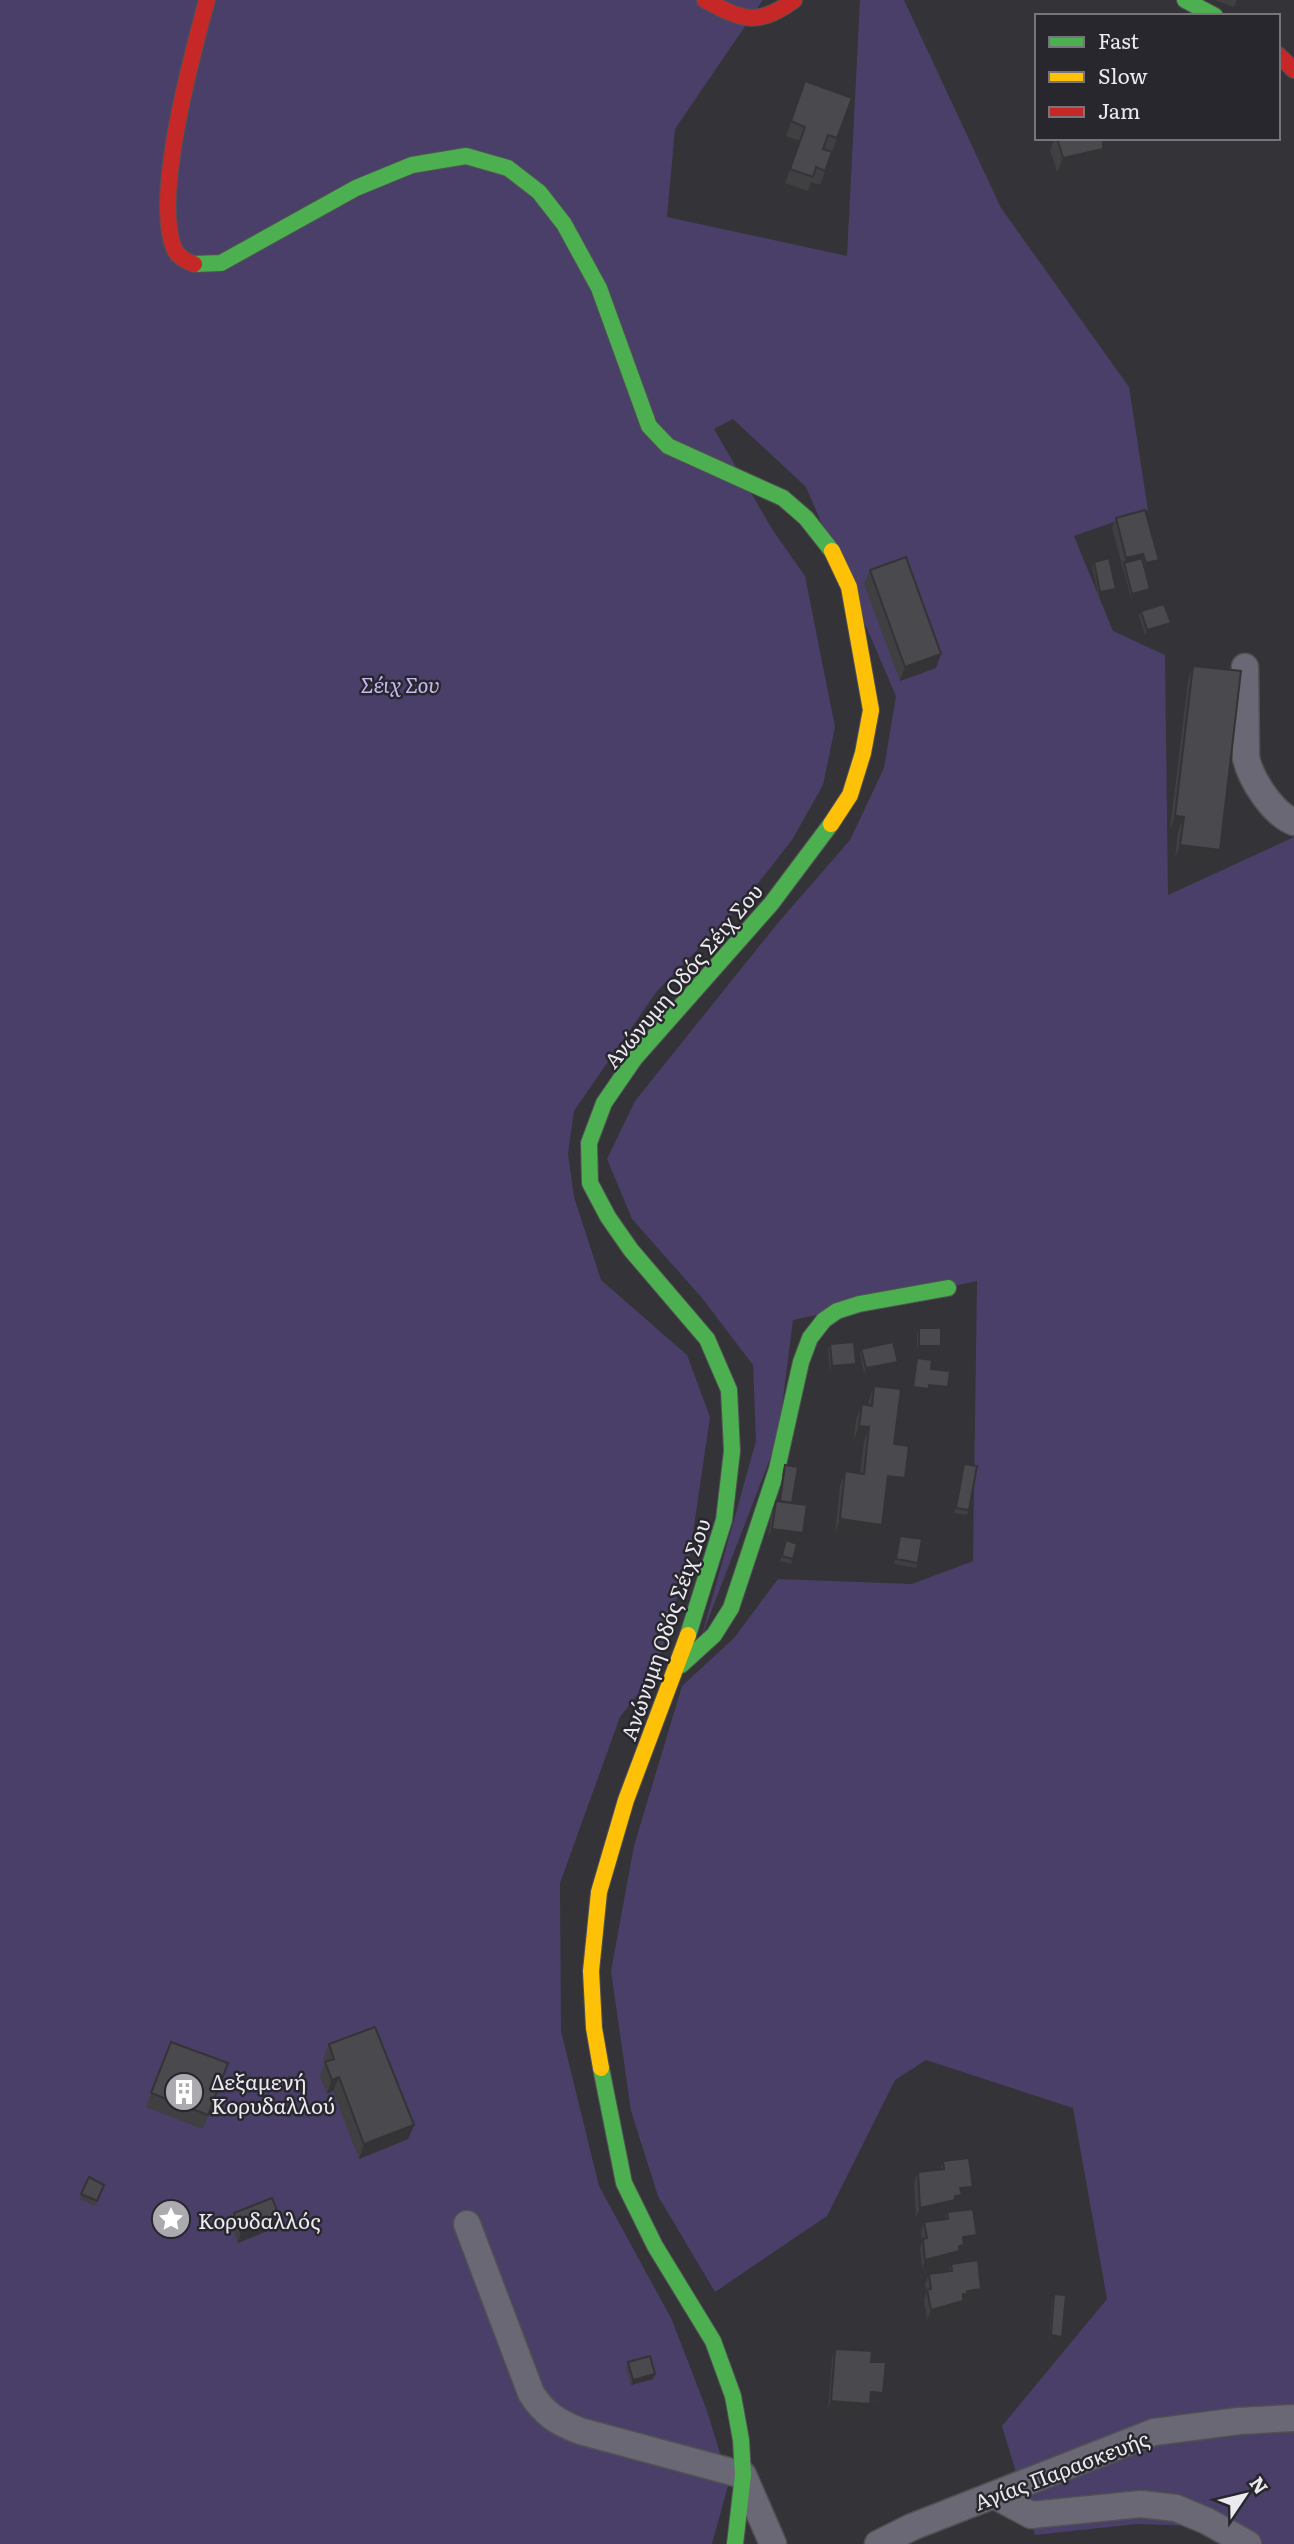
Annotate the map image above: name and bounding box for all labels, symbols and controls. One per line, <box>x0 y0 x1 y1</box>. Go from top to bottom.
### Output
legend <box>1035 14 1280 140</box>
text: Fast <box>1098 24 1139 55</box>
text: Slow <box>1098 59 1148 90</box>
text: Jam <box>1098 94 1140 125</box>
park label: Σέιχ Σου <box>360 668 440 699</box>
street label: Ανώνυμη Οδός Σέιχ Σου <box>595 876 769 1074</box>
street label: Ανώνυμη Οδός Σέιχ Σου <box>611 1514 717 1744</box>
place label: Δεξαμενή Κορυδαλλού <box>211 2065 335 2120</box>
building icon: Δεξαμενή Κορυδαλλού <box>163 2071 205 2113</box>
place icon: Κορυδαλλός <box>150 2198 192 2240</box>
place label: Κορυδαλλός <box>198 2204 321 2235</box>
street label: Αγίας Παρασκευής <box>969 2421 1153 2517</box>
north arrow <box>1210 2460 1280 2530</box>
text: N <box>1244 2470 1276 2499</box>

